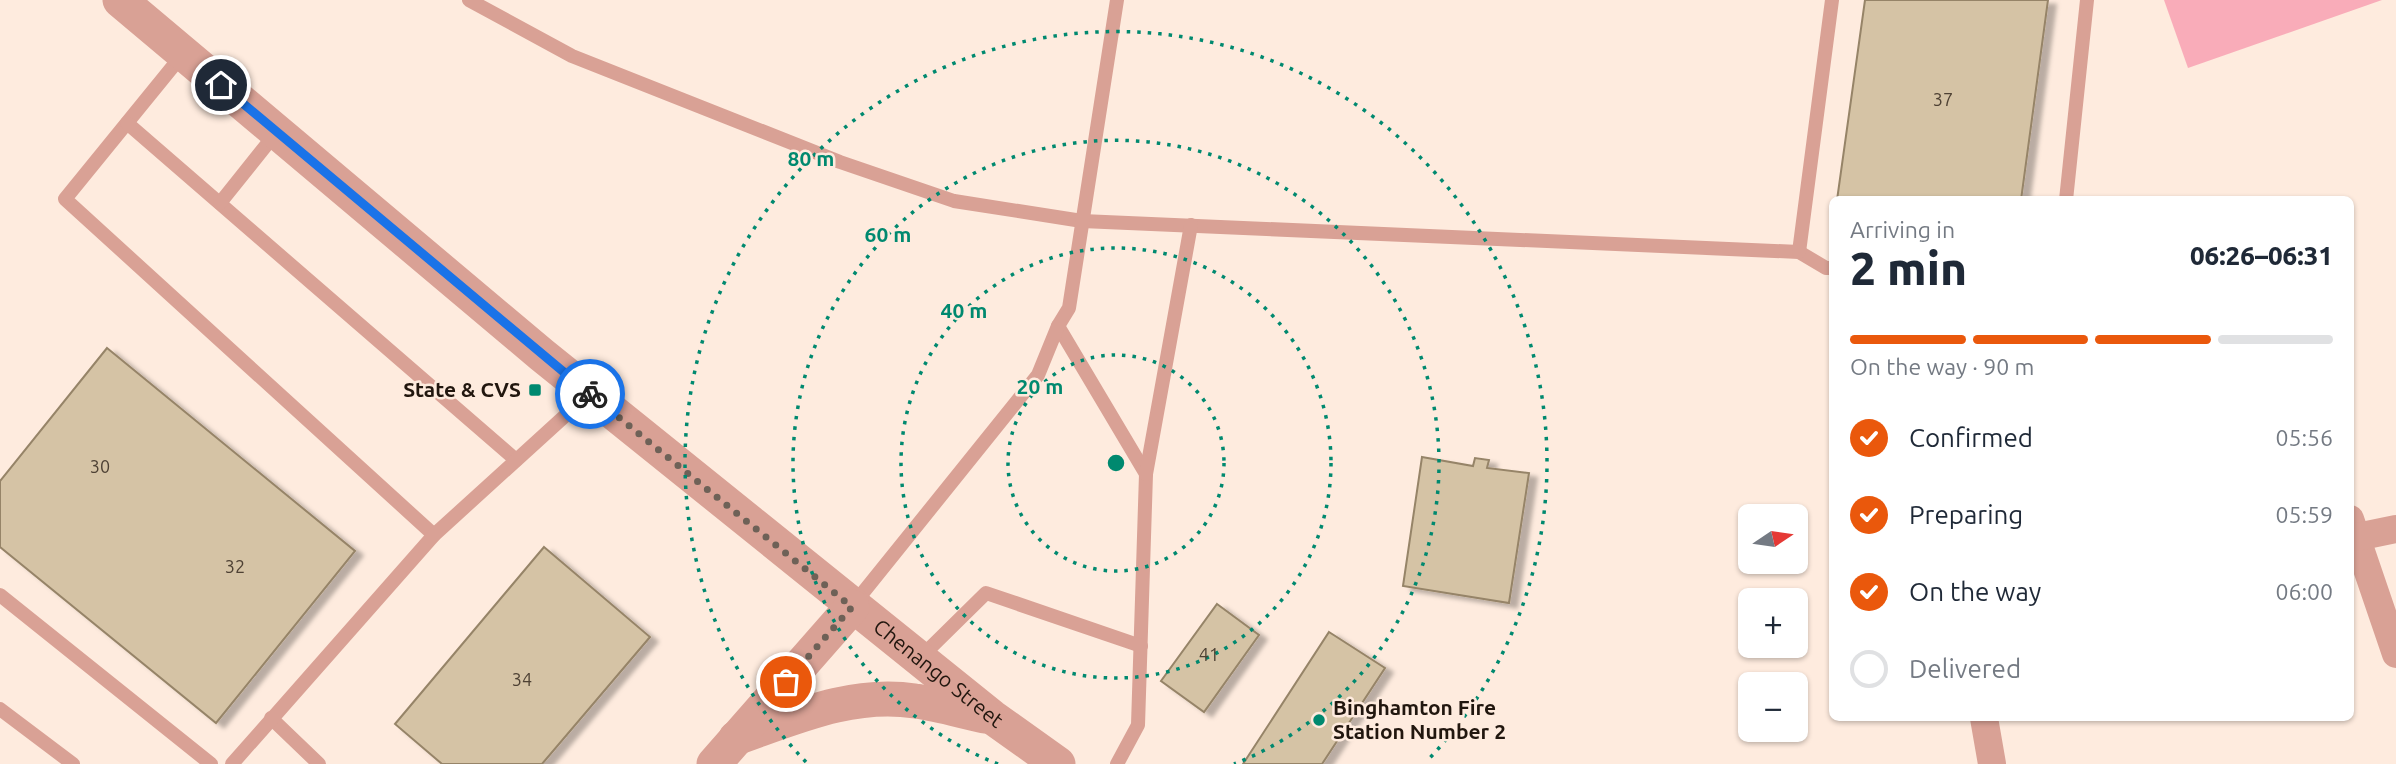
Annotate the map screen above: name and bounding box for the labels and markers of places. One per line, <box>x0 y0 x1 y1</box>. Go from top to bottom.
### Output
pin <box>191 55 251 115</box>
place label: State & CVS <box>403 377 521 401</box>
marker: State & CVS <box>527 382 543 398</box>
centre of rings <box>1104 451 1128 475</box>
pin <box>756 652 816 712</box>
place label: Binghamton Fire Station Number 2 <box>1333 695 1506 743</box>
marker: Binghamton Fire Station Number 2 <box>1311 712 1327 728</box>

